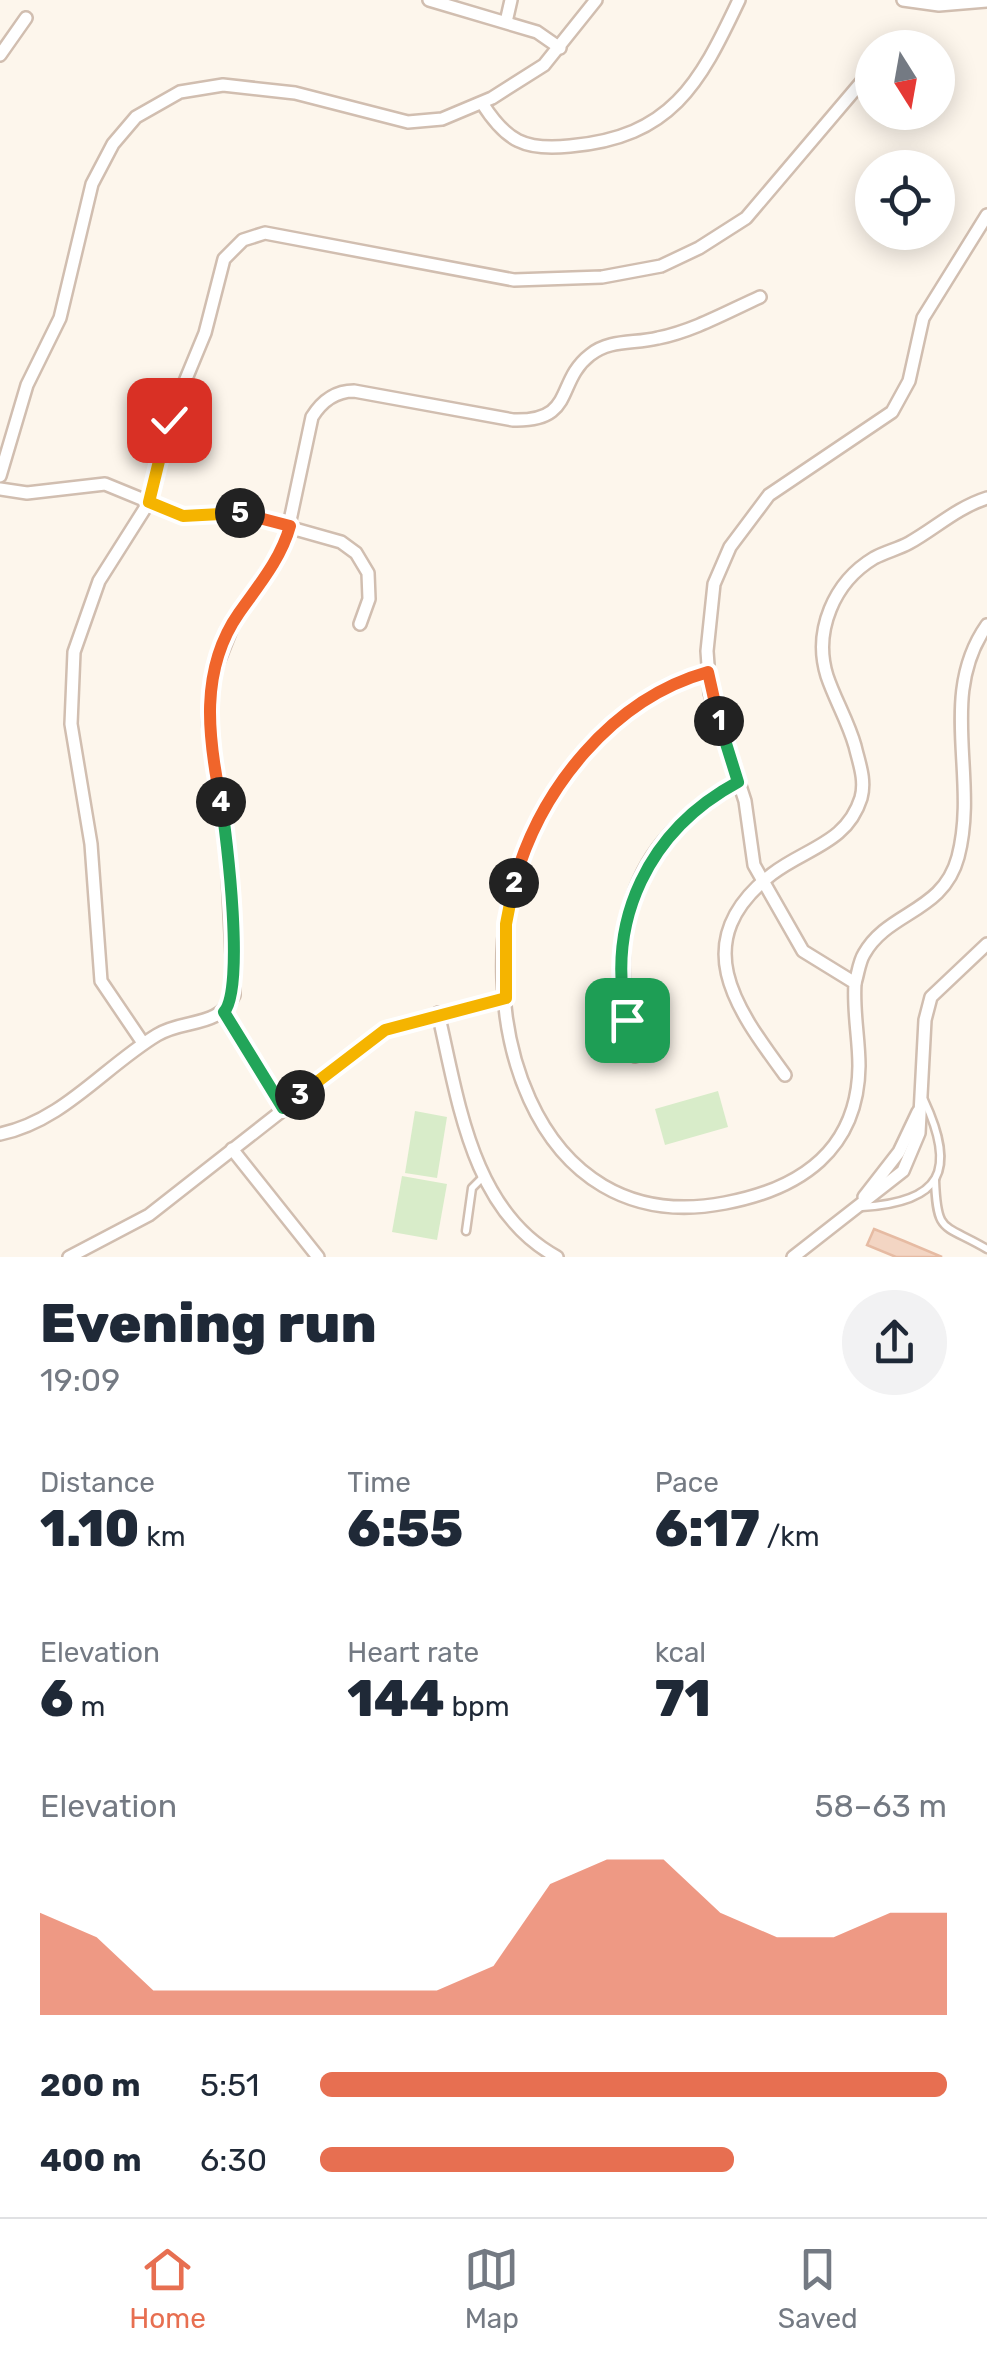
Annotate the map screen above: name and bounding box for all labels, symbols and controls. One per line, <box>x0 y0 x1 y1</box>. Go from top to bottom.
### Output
north arrow <box>855 30 955 130</box>
map controls <box>855 30 955 250</box>
button: locate <box>855 150 955 250</box>
pin <box>127 378 212 463</box>
icon: check <box>142 393 197 448</box>
pin: 5 <box>215 488 265 538</box>
text: 5 <box>231 496 249 529</box>
pin: 1 <box>694 696 744 746</box>
text: 1 <box>712 704 726 737</box>
pin: 4 <box>196 777 246 827</box>
text: 4 <box>211 785 231 818</box>
pin: 2 <box>489 858 539 908</box>
text: 2 <box>505 866 523 899</box>
pin <box>585 978 670 1063</box>
icon: arrive <box>600 993 655 1048</box>
pin: 3 <box>275 1070 325 1120</box>
text: 3 <box>291 1078 309 1111</box>
button: share <box>842 1290 947 1395</box>
text: Evening run <box>40 1291 377 1356</box>
text: 19:09 <box>40 1361 120 1399</box>
text: Distance <box>40 1466 155 1499</box>
text: Time <box>347 1466 411 1499</box>
text: Pace <box>655 1466 719 1499</box>
text: 1.10 <box>40 1499 139 1559</box>
text: 6:55 <box>347 1499 463 1559</box>
text: 6:17 <box>655 1499 760 1559</box>
text: km <box>139 1520 186 1553</box>
text: /km <box>760 1520 820 1553</box>
text: Elevation <box>40 1636 160 1669</box>
text: Heart rate <box>347 1636 479 1669</box>
text: kcal <box>655 1636 706 1669</box>
text: 6 <box>40 1669 74 1729</box>
text: 144 <box>347 1669 445 1729</box>
text: 71 <box>655 1669 711 1729</box>
text: m <box>74 1690 105 1723</box>
text: bpm <box>445 1690 510 1723</box>
text: Elevation <box>40 1787 177 1825</box>
text: 58–63 m <box>814 1787 947 1825</box>
text: 200 m <box>40 2066 140 2104</box>
text: 5:51 <box>200 2066 259 2104</box>
text: 400 m <box>40 2141 142 2179</box>
text: 6:30 <box>200 2141 267 2179</box>
tab: Home <box>129 2242 206 2335</box>
tab: Map <box>464 2242 519 2335</box>
tab: Saved <box>778 2242 858 2335</box>

